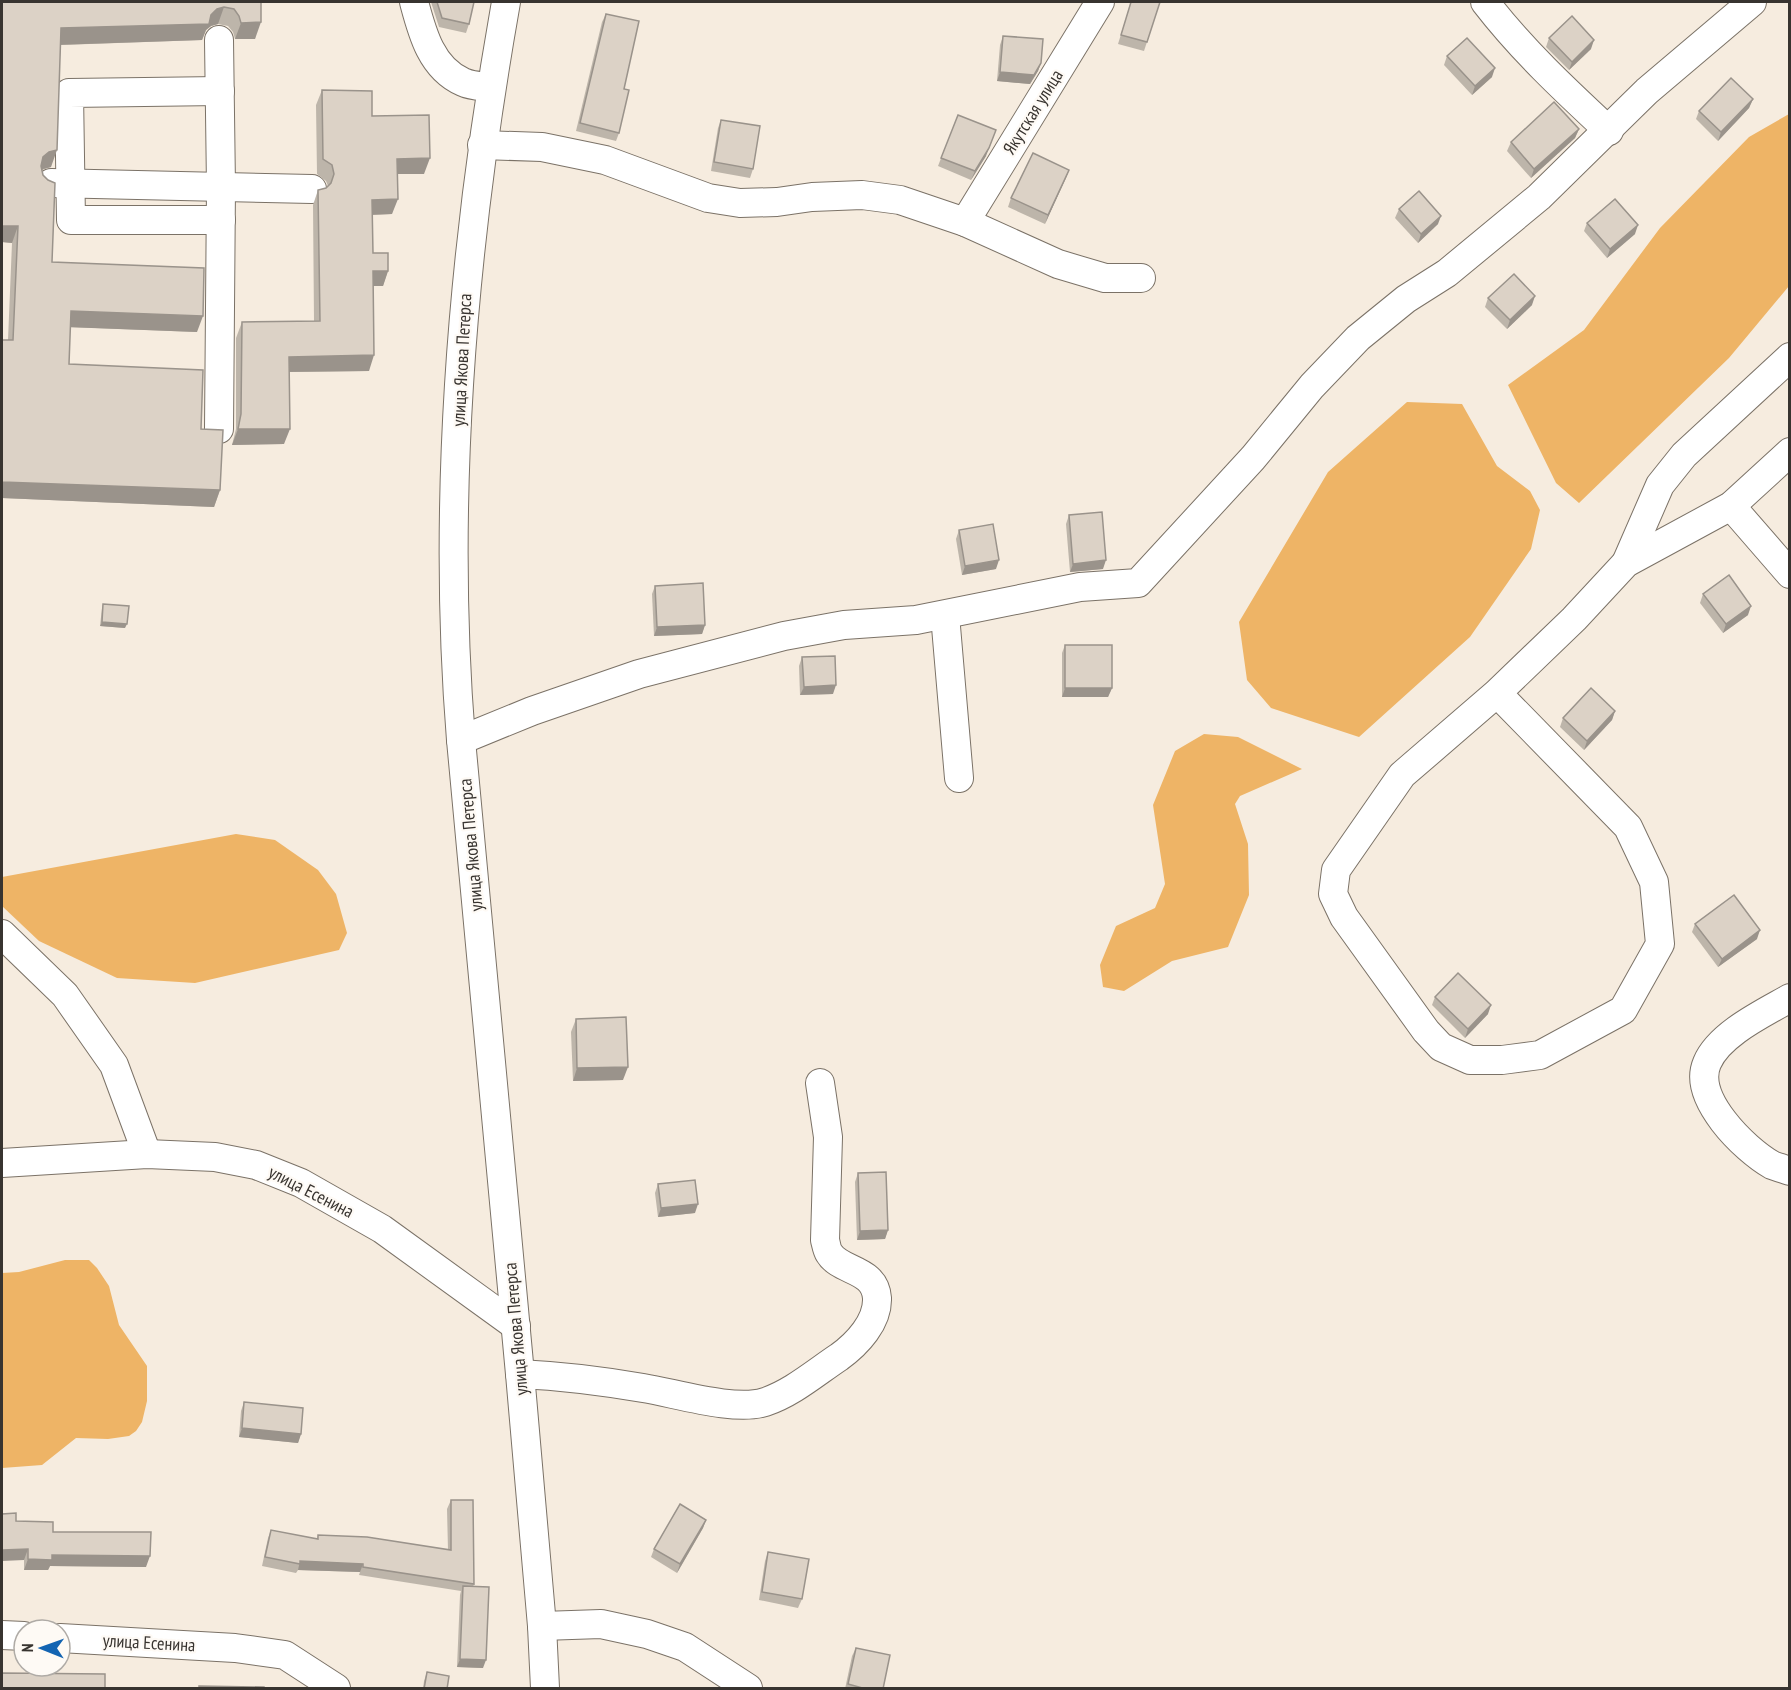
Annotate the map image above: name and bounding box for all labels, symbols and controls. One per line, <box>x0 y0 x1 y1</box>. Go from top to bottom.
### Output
street label: Якутская улица <box>997 65 1068 158</box>
street label: улица Якова Петерса <box>447 293 476 427</box>
street label: улица Якова Петерса <box>453 778 488 912</box>
street label: улица Есенина <box>265 1160 358 1223</box>
street label: улица Якова Петерса <box>498 1262 533 1396</box>
north arrow <box>12 1618 72 1678</box>
street label: улица Есенина <box>102 1629 196 1656</box>
text: N <box>17 1643 37 1652</box>

